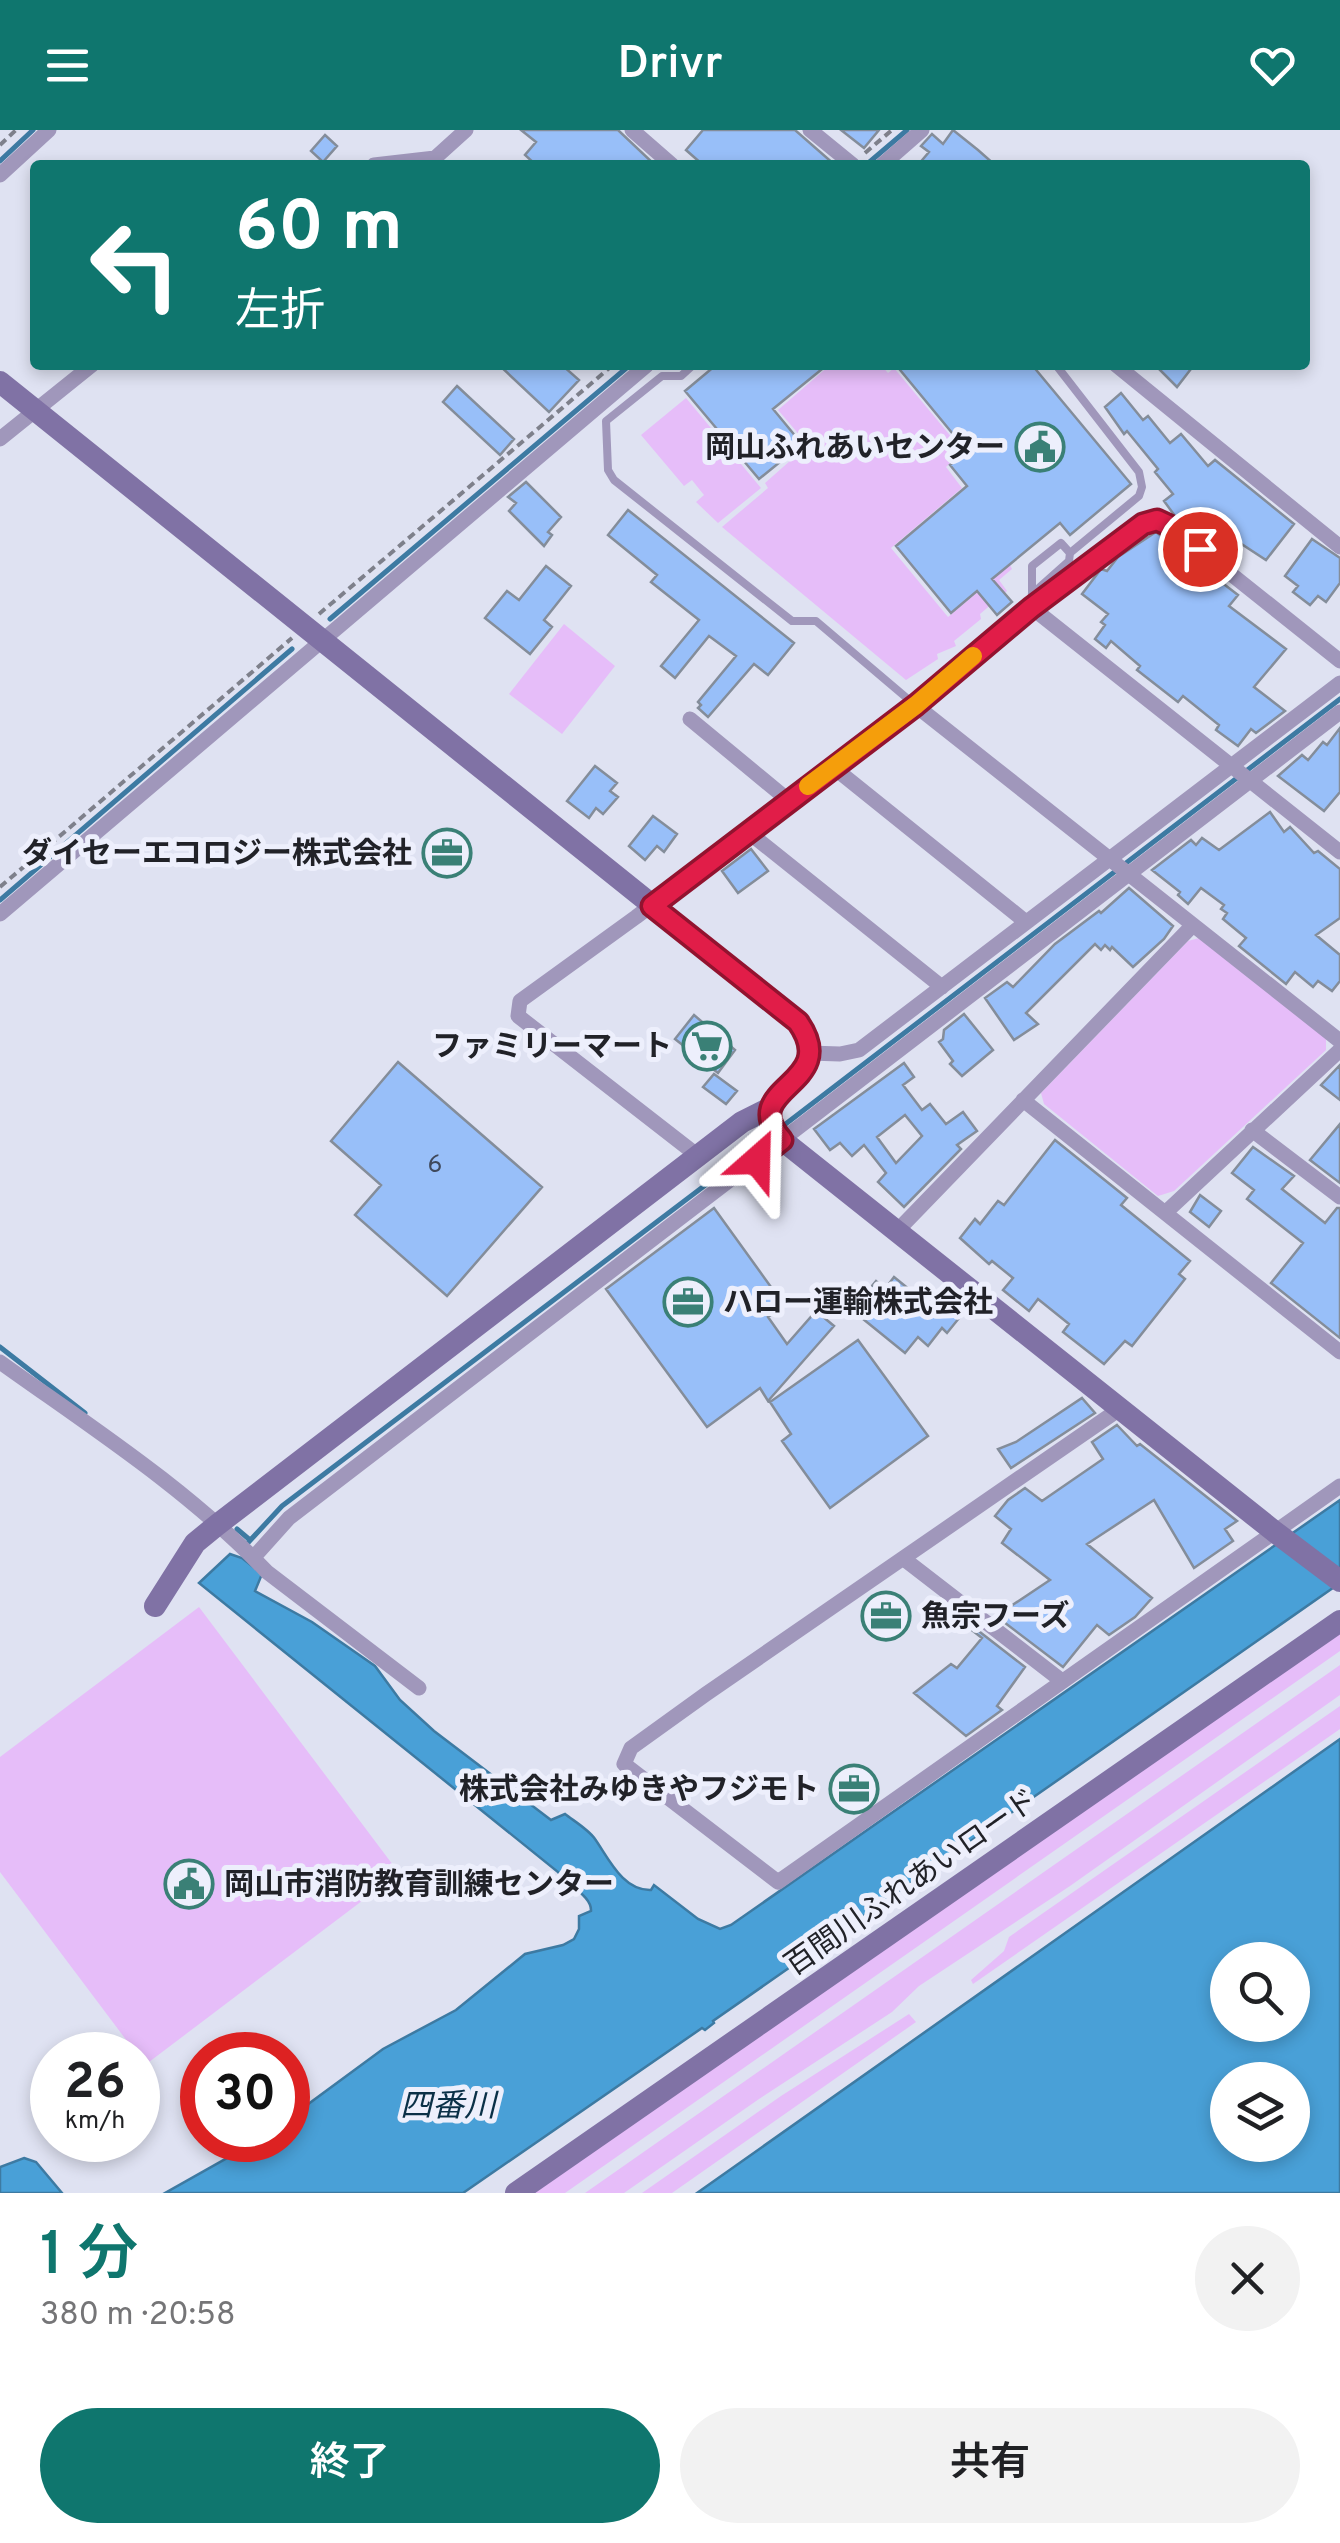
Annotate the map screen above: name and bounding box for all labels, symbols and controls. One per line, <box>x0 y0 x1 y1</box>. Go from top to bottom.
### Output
text: Drivr <box>617 37 723 94</box>
icon: menu <box>40 38 95 93</box>
icon: heart <box>1245 38 1300 93</box>
text: 60 m <box>235 186 403 275</box>
icon: left <box>70 200 200 330</box>
text: 左折 <box>235 285 325 342</box>
public building icon: 岡山ふれあいセンター <box>1014 421 1066 473</box>
place label: 岡山ふれあいセンター <box>705 431 1005 468</box>
pin <box>1158 507 1243 592</box>
icon: arrive <box>1173 522 1228 577</box>
office icon: ダイセーエコロジー株式会社 <box>421 827 473 879</box>
place label: ダイセーエコロジー株式会社 <box>22 836 412 874</box>
supermarket icon: ファミリーマート <box>681 1020 733 1072</box>
place label: ファミリーマート <box>432 1030 672 1067</box>
position arrow <box>705 1108 809 1212</box>
house number: 6 <box>428 1150 442 1182</box>
office icon: ハロー運輸株式会社 <box>662 1276 714 1328</box>
place label: ハロー運輸株式会社 <box>723 1286 993 1323</box>
office icon: 魚宗フーズ <box>860 1590 912 1642</box>
place label: 魚宗フーズ <box>921 1600 1070 1637</box>
office icon: 株式会社みゆきやフジモト <box>828 1763 880 1815</box>
place label: 株式会社みゆきやフジモト <box>459 1773 819 1810</box>
street label: 百間川ふれあいロード <box>779 1783 1046 1985</box>
public building icon: 岡山市消防教育訓練センター <box>163 1858 215 1910</box>
place label: 岡山市消防教育訓練センター <box>224 1868 614 1905</box>
map controls <box>1210 1942 1310 2162</box>
button: search <box>1210 1942 1310 2042</box>
speed limit sign: 30 <box>180 2032 310 2162</box>
text: 26 <box>64 2053 126 2116</box>
button: layers <box>1210 2062 1310 2162</box>
water label: 四番川 <box>400 2088 499 2128</box>
text: km/h <box>65 2106 125 2138</box>
text: 1 分 <box>40 2220 138 2296</box>
button: close <box>1195 2226 1300 2331</box>
text: 380 m · 20:58 <box>40 2296 235 2336</box>
button: 終了 <box>40 2408 660 2523</box>
button: 共有 <box>680 2408 1300 2523</box>

